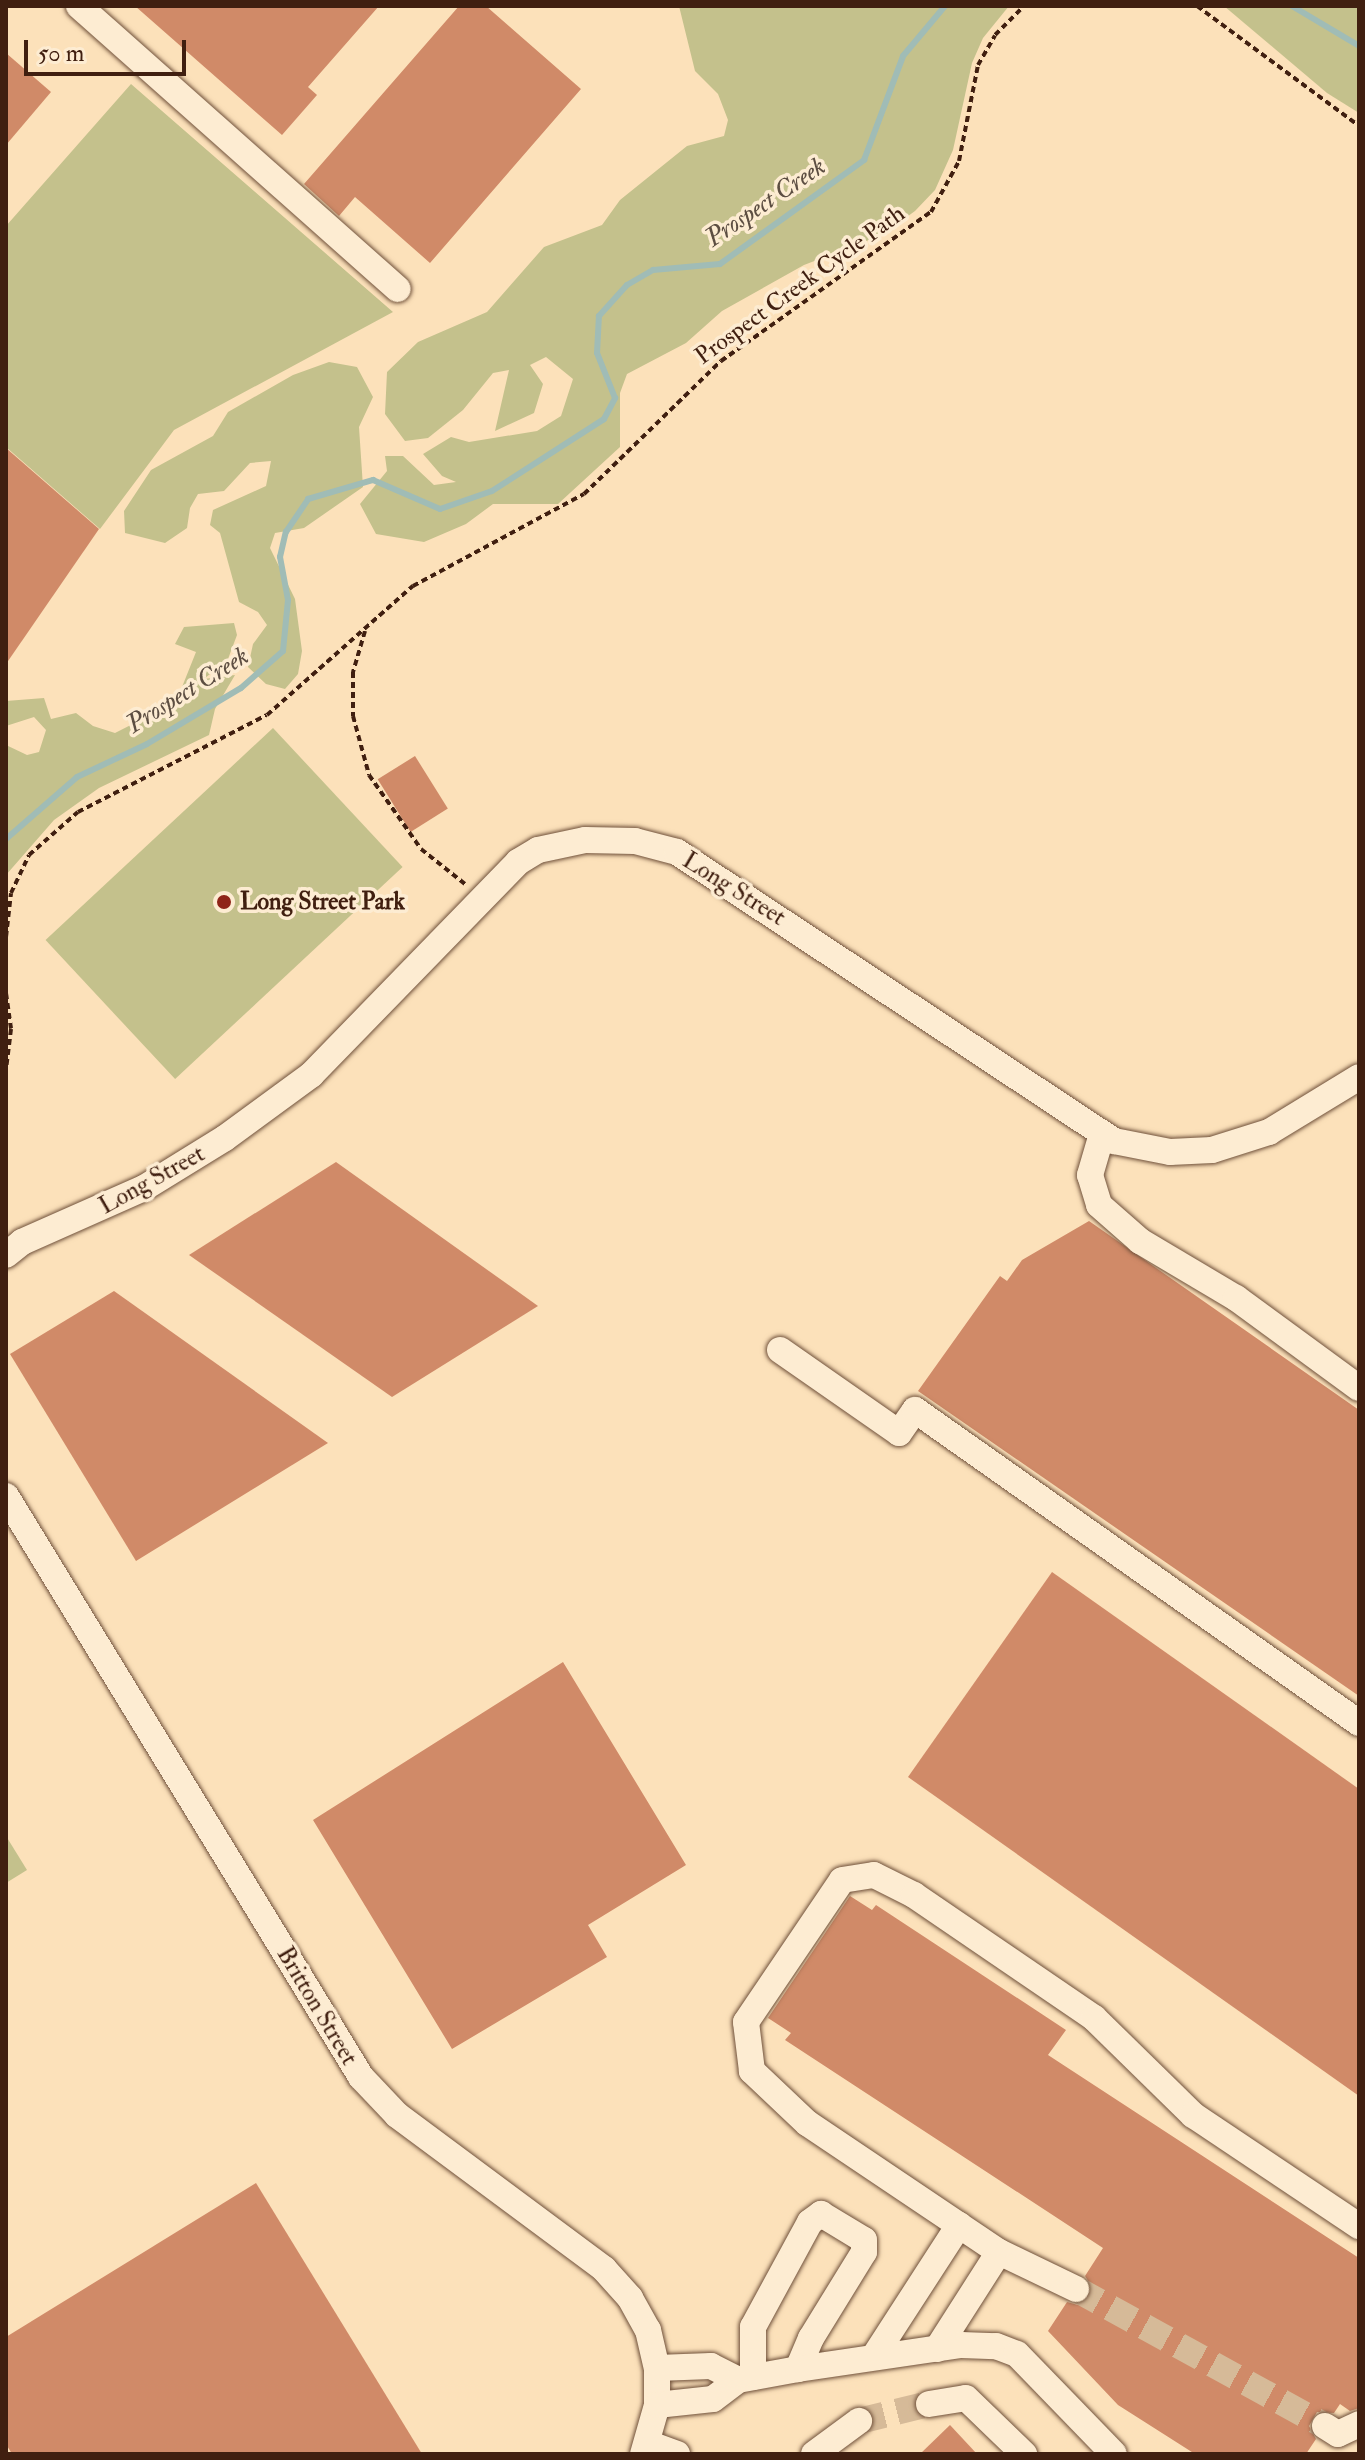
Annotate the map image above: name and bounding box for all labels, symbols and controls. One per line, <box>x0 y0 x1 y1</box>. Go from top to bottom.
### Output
scale bar <box>28 24 190 74</box>
text: 50 m <box>38 38 84 69</box>
water label: Prospect Creek <box>700 151 832 255</box>
street label: Prospect Creek Cycle Path <box>690 199 910 371</box>
water label: Prospect Creek <box>121 641 255 741</box>
street label: Long Street <box>677 846 791 932</box>
place label: Long Street Park <box>240 888 405 916</box>
marker: Long Street Park <box>215 893 233 911</box>
street label: Long Street <box>94 1139 210 1221</box>
street label: Britton Street <box>270 1942 364 2070</box>

